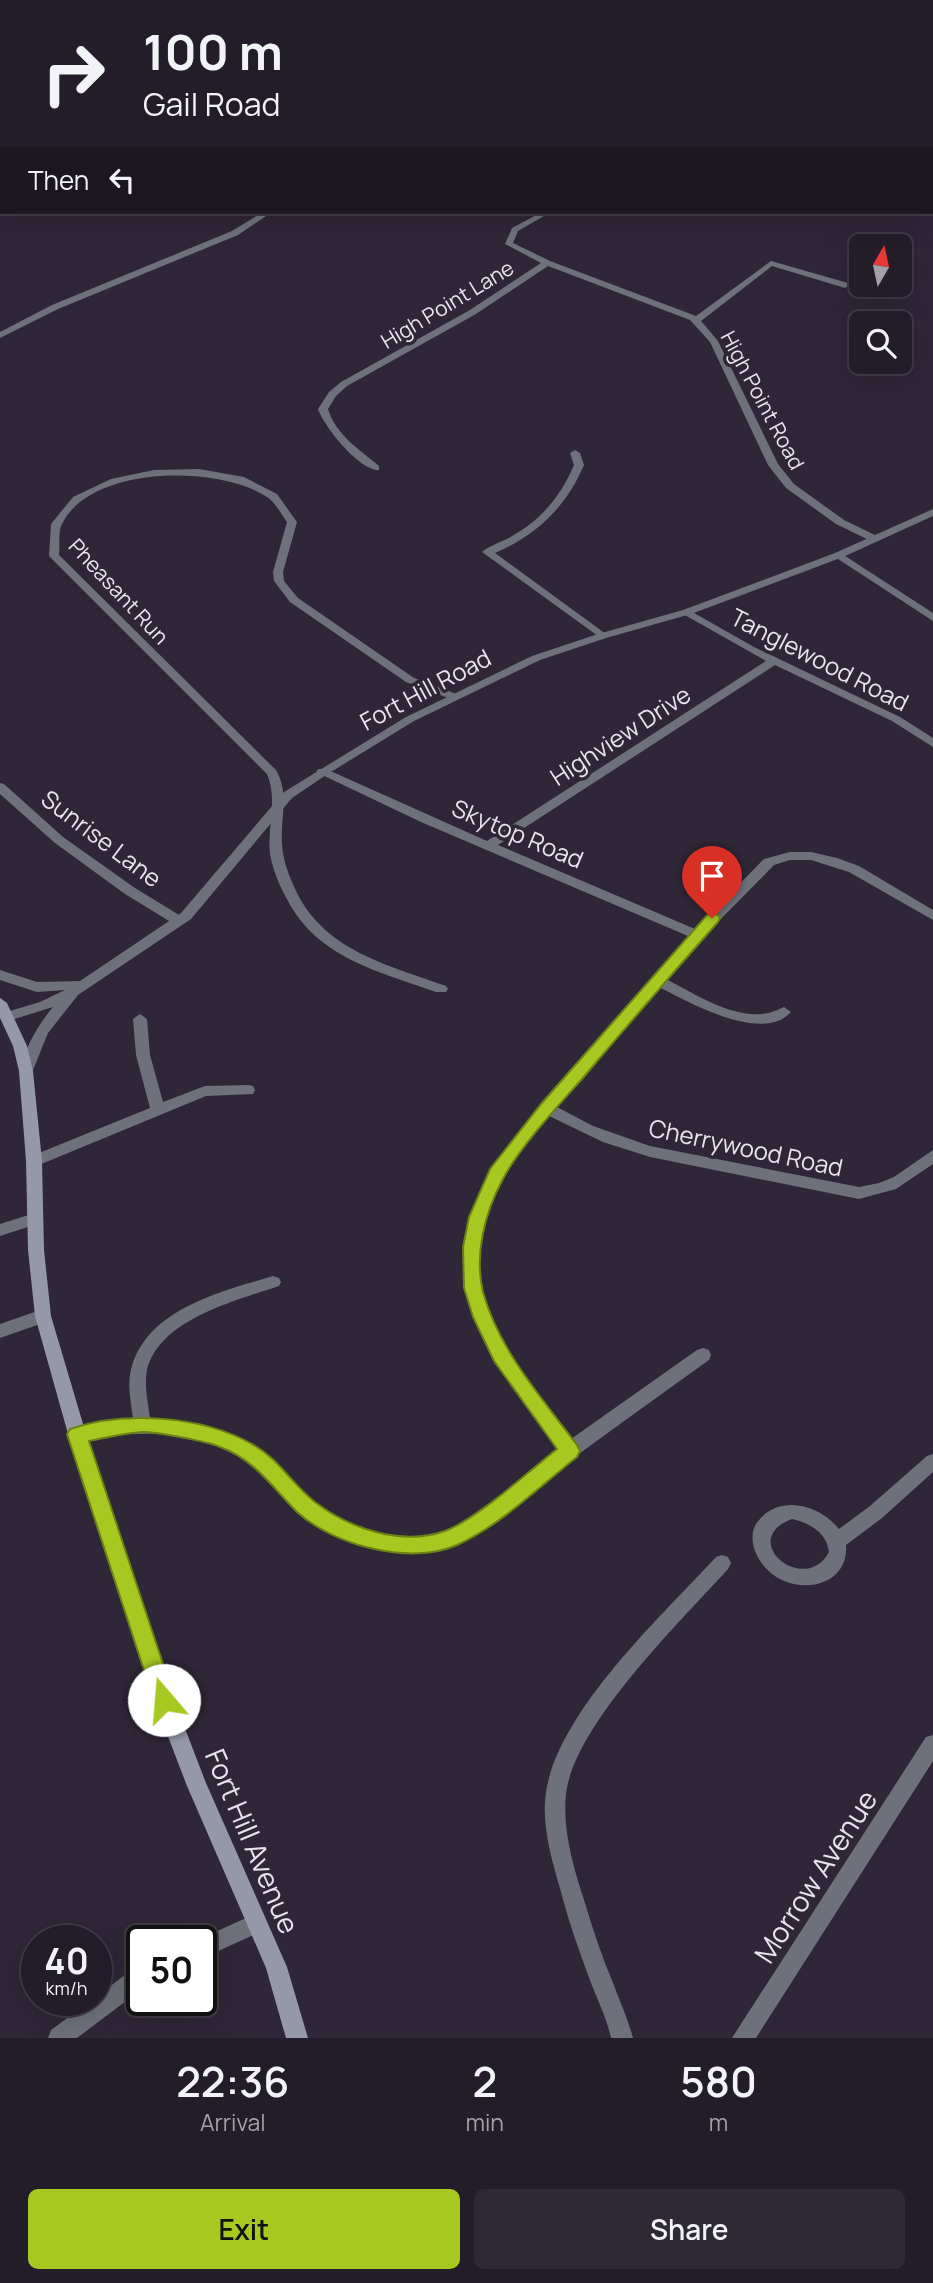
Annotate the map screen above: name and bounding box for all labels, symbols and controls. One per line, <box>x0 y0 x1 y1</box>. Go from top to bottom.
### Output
text: 100 m <box>143 18 283 85</box>
icon: right <box>28 28 119 119</box>
text: Gail Road <box>143 82 281 126</box>
icon: left <box>103 161 141 199</box>
text: Then <box>28 162 89 198</box>
north arrow <box>849 234 912 298</box>
map controls <box>849 234 912 374</box>
street label: High Point Lane <box>375 253 519 355</box>
button: search <box>849 311 912 374</box>
street label: High Point Road <box>715 326 811 474</box>
street label: Pheasant Run <box>63 532 175 650</box>
street label: Tanglewood Road <box>725 600 915 718</box>
street label: Fort Hill Road <box>354 641 496 737</box>
street label: Highview Drive <box>543 677 697 793</box>
street label: Sunrise Lane <box>35 782 169 894</box>
street label: Skytop Road <box>447 791 589 875</box>
pin <box>682 846 742 918</box>
icon: arrive <box>693 857 731 895</box>
street label: Cherrywood Road <box>646 1110 846 1184</box>
position arrow <box>127 1663 201 1737</box>
street label: Fort Hill Avenue <box>197 1743 309 1939</box>
street label: Morrow Avenue <box>745 1782 885 1970</box>
speed limit sign: 50 <box>126 1925 217 2016</box>
text: 40 <box>44 1937 89 1985</box>
text: km/h <box>46 1976 87 2000</box>
text: 22:36 <box>176 2052 289 2110</box>
text: 2 <box>472 2052 497 2110</box>
text: 580 <box>680 2052 757 2110</box>
text: Arrival <box>200 2106 266 2138</box>
text: min <box>465 2106 504 2138</box>
text: m <box>709 2106 728 2138</box>
button: Exit <box>28 2189 460 2269</box>
button: Share <box>474 2189 905 2269</box>

